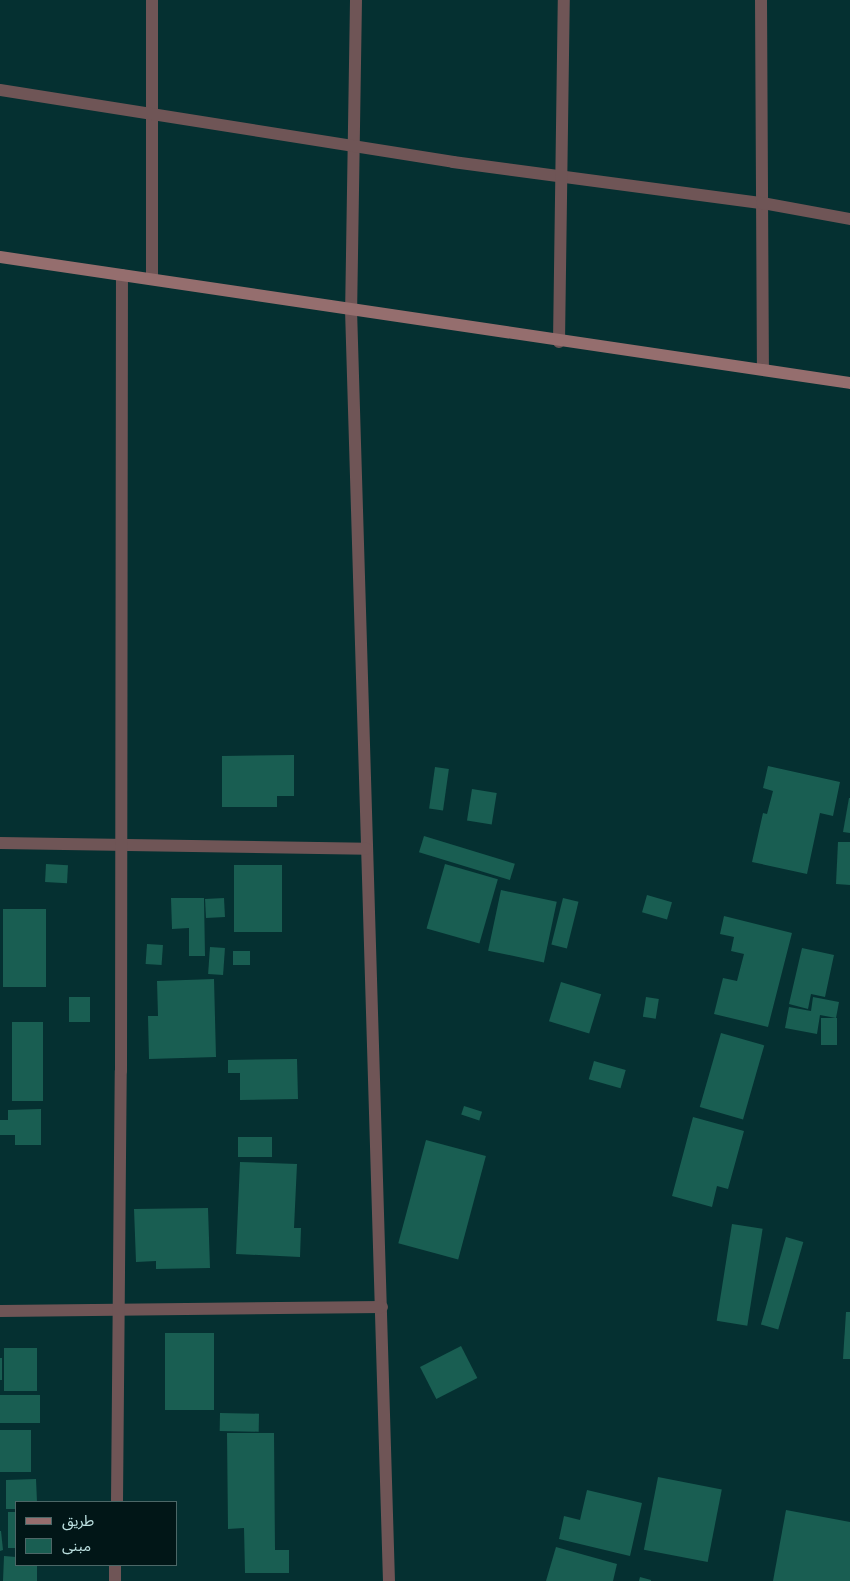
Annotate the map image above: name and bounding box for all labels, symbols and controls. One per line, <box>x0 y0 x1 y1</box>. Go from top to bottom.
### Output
legend <box>15 1501 178 1566</box>
text: طريق <box>62 1512 94 1530</box>
text: مبنى <box>62 1537 91 1555</box>

